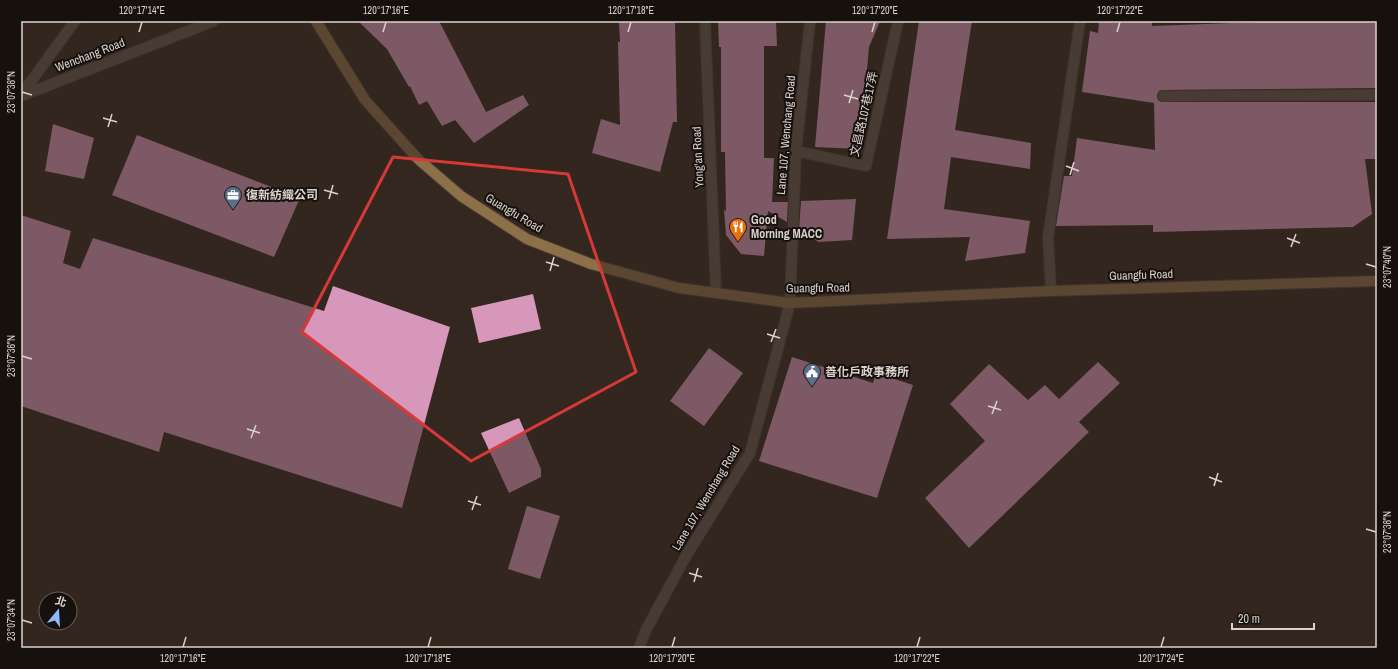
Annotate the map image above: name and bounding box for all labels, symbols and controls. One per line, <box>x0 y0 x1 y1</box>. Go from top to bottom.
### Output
text: 120°17'14"E <box>119 4 165 17</box>
text: 120°17'16"E <box>363 4 409 17</box>
text: 120°17'18"E <box>608 4 654 17</box>
text: 120°17'20"E <box>852 4 898 17</box>
text: 120°17'22"E <box>1097 4 1143 17</box>
street label: Wenchang Road <box>53 34 127 76</box>
street label: 文昌路107巷17弄 <box>846 70 882 158</box>
text: 23°07'38"N <box>5 71 18 113</box>
street label: Lane 107, Wenchang Road <box>773 75 799 195</box>
street label: Yong'an Road <box>688 126 708 188</box>
office icon: 復新紡織公司 <box>223 185 243 210</box>
place label: 復新紡織公司 <box>246 187 318 203</box>
street label: Guangfu Road <box>482 190 546 236</box>
place label: Good Morning MACC <box>751 212 822 242</box>
restaurant icon: Good Morning MACC <box>728 217 748 242</box>
text: 23°07'40"N <box>1381 246 1394 288</box>
street label: Guangfu Road <box>1109 266 1173 284</box>
street label: Guangfu Road <box>786 279 850 297</box>
text: 23°07'36"N <box>5 335 18 377</box>
public building icon: 善化戶政事務所 <box>802 362 822 387</box>
place label: 善化戶政事務所 <box>825 364 909 380</box>
street label: Lane 107, Wenchang Road <box>668 443 744 553</box>
text: 23°07'38"N <box>1381 511 1394 553</box>
north arrow <box>38 591 78 631</box>
text: 北 <box>54 593 68 610</box>
text: 23°07'34"N <box>5 599 18 641</box>
scale bar <box>1232 605 1314 631</box>
text: 20 m <box>1238 611 1260 627</box>
text: 120°17'16"E <box>160 652 206 665</box>
text: 120°17'18"E <box>405 652 451 665</box>
text: 120°17'20"E <box>649 652 695 665</box>
text: 120°17'22"E <box>894 652 940 665</box>
text: 120°17'24"E <box>1138 652 1184 665</box>

